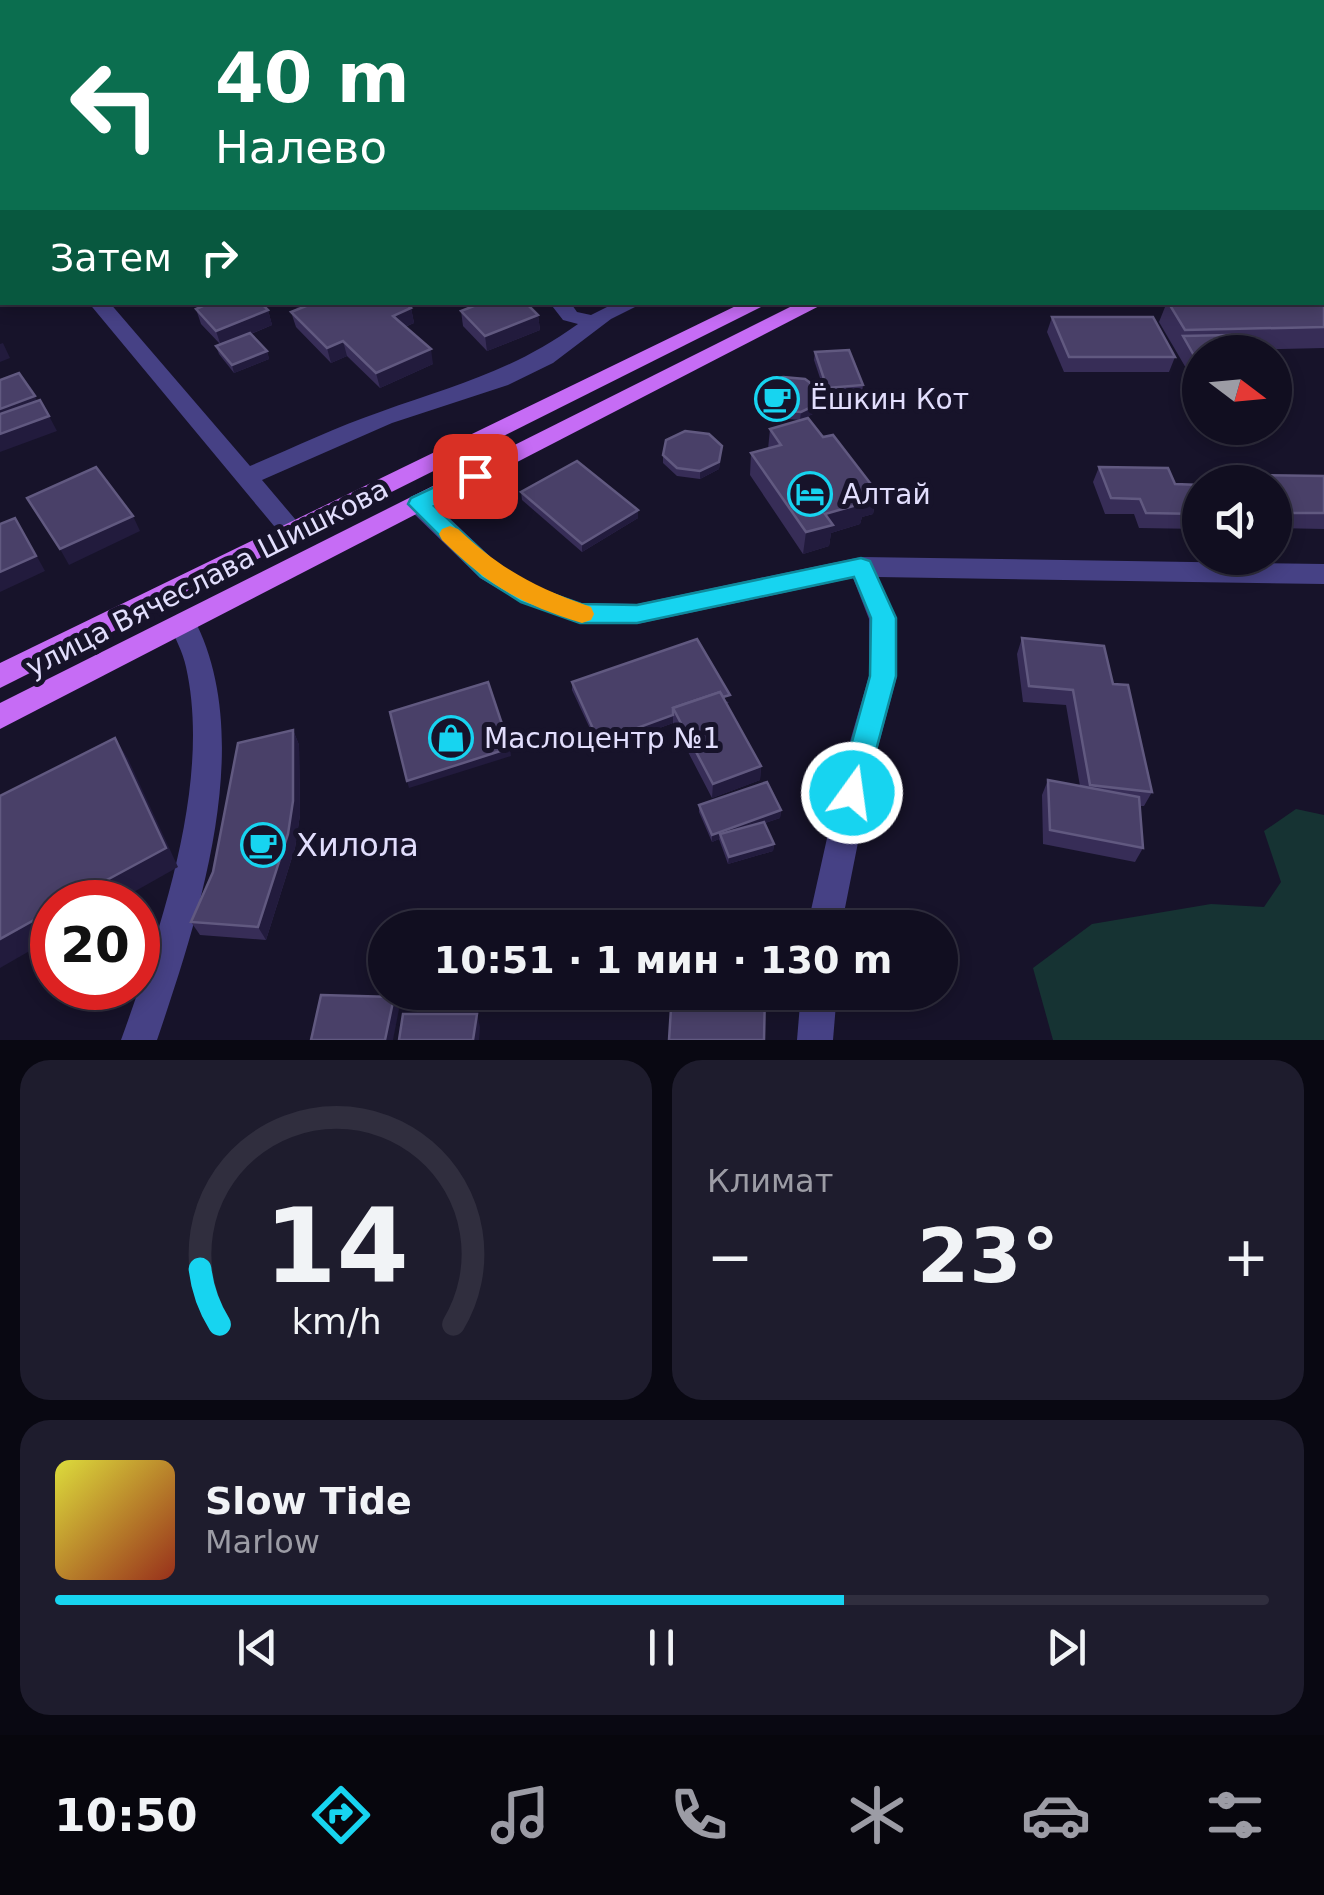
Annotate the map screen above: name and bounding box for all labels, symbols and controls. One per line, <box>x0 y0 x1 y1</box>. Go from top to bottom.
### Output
text: 40 m <box>215 37 410 119</box>
icon: left <box>50 40 180 170</box>
text: Налево <box>215 121 387 174</box>
icon: right <box>192 230 247 285</box>
text: Затем <box>50 236 172 280</box>
north arrow <box>1182 335 1292 445</box>
map controls <box>1182 335 1292 575</box>
cafe icon: Ёшкин Кот <box>754 376 800 422</box>
place label: Ёшкин Кот <box>810 383 969 416</box>
pin <box>433 434 518 519</box>
icon: arrive <box>448 449 503 504</box>
button: sound <box>1182 465 1292 575</box>
hotel icon: Алтай <box>787 471 833 517</box>
street label: улица Вячеслава Шишкова <box>20 472 394 684</box>
place label: Алтай <box>842 478 931 511</box>
shop icon: Маслоцентр №1 <box>428 715 474 761</box>
place label: Маслоцентр №1 <box>484 722 720 755</box>
position arrow <box>800 741 904 845</box>
cafe icon: Хилола <box>240 822 286 868</box>
place label: Хилола <box>296 826 419 864</box>
speed limit sign: 20 <box>30 880 160 1010</box>
text: 10:51 · 1 мин · 130 m <box>434 938 892 982</box>
text: Климат <box>707 1162 833 1200</box>
text: 14 <box>264 1185 408 1307</box>
text: 23° <box>917 1212 1059 1300</box>
text: − <box>707 1225 753 1289</box>
text: + <box>1223 1225 1269 1289</box>
text: km/h <box>291 1301 381 1342</box>
text: Slow Tide <box>205 1479 412 1523</box>
text: Marlow <box>205 1523 320 1561</box>
icon: previous <box>230 1620 285 1675</box>
icon: pause <box>634 1620 689 1675</box>
icon: next <box>1039 1620 1094 1675</box>
icon: directions <box>306 1780 376 1850</box>
icon: music <box>485 1780 555 1850</box>
icon: phone <box>664 1780 734 1850</box>
icon: climate <box>842 1780 912 1850</box>
icon: car <box>1021 1780 1091 1850</box>
icon: filters <box>1200 1780 1270 1850</box>
text: 10:50 <box>54 1789 198 1842</box>

